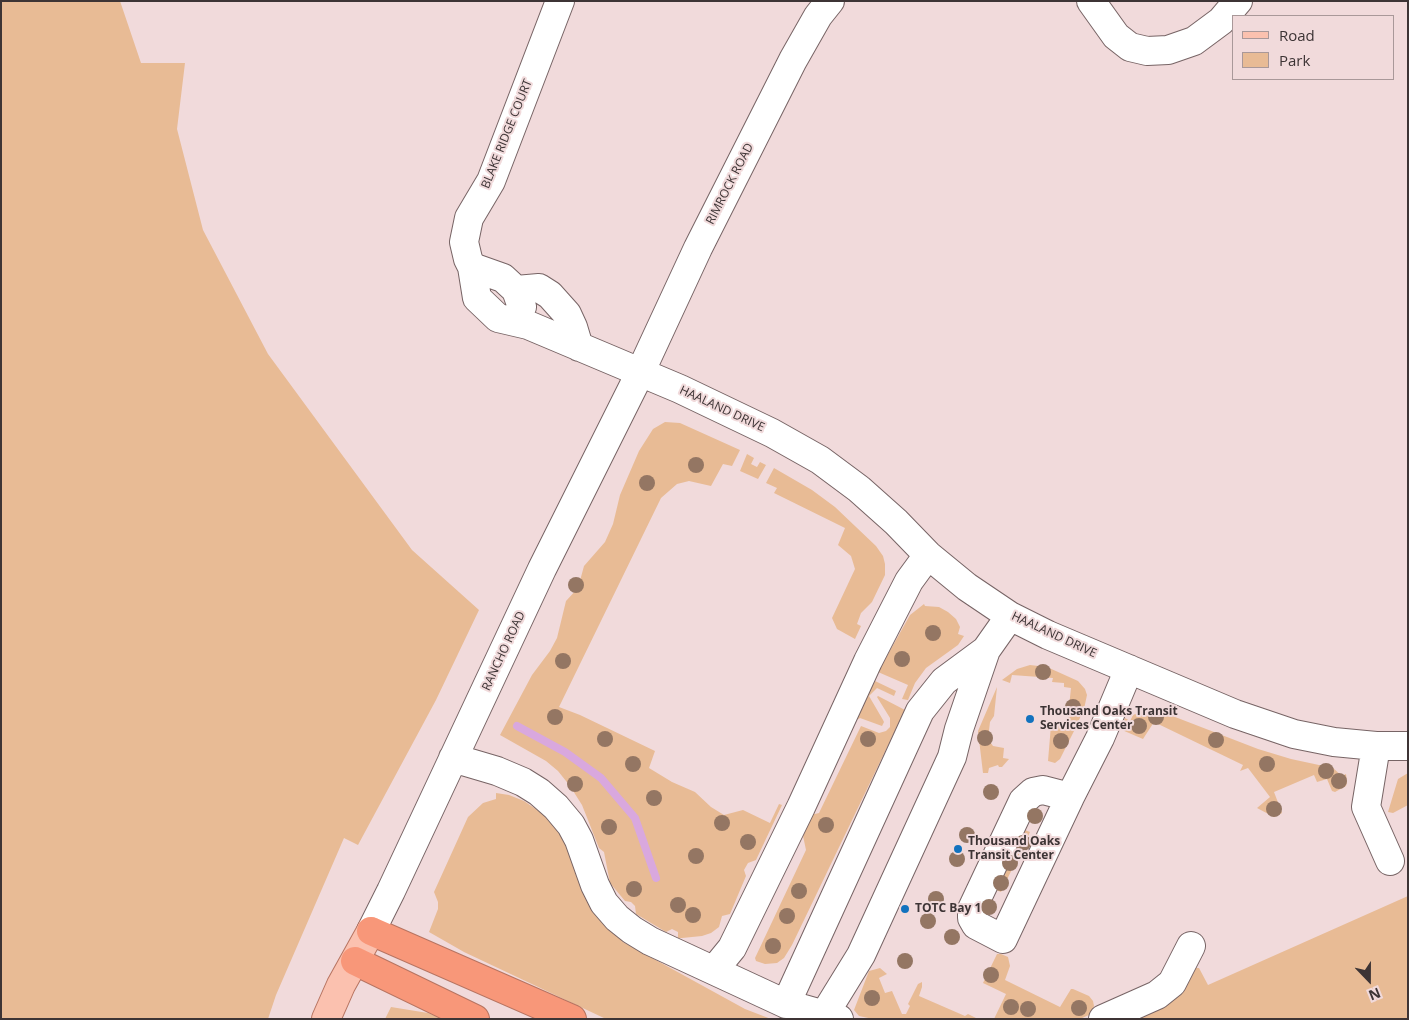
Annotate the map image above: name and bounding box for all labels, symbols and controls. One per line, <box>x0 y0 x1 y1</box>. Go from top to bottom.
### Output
legend <box>1232 15 1394 80</box>
text: Road <box>1279 25 1315 45</box>
text: Park <box>1279 50 1310 70</box>
street label: BLAKE RIDGE COURT <box>479 77 535 191</box>
street label: RIMROCK ROAD <box>703 141 757 227</box>
street label: HAALAND DRIVE <box>677 383 767 435</box>
street label: RANCHO ROAD <box>479 609 529 693</box>
street label: HAALAND DRIVE <box>1009 609 1099 661</box>
place label: Thousand Oaks Transit Services Center <box>1040 705 1178 733</box>
marker: Thousand Oaks Transit Services Center <box>1024 713 1036 725</box>
place label: Thousand Oaks Transit Center <box>968 835 1060 863</box>
marker: Thousand Oaks Transit Center <box>952 843 964 855</box>
place label: TOTC Bay 1 <box>915 902 981 916</box>
marker: TOTC Bay 1 <box>899 903 911 915</box>
north arrow <box>1344 955 1394 1005</box>
text: N <box>1366 983 1384 1005</box>

